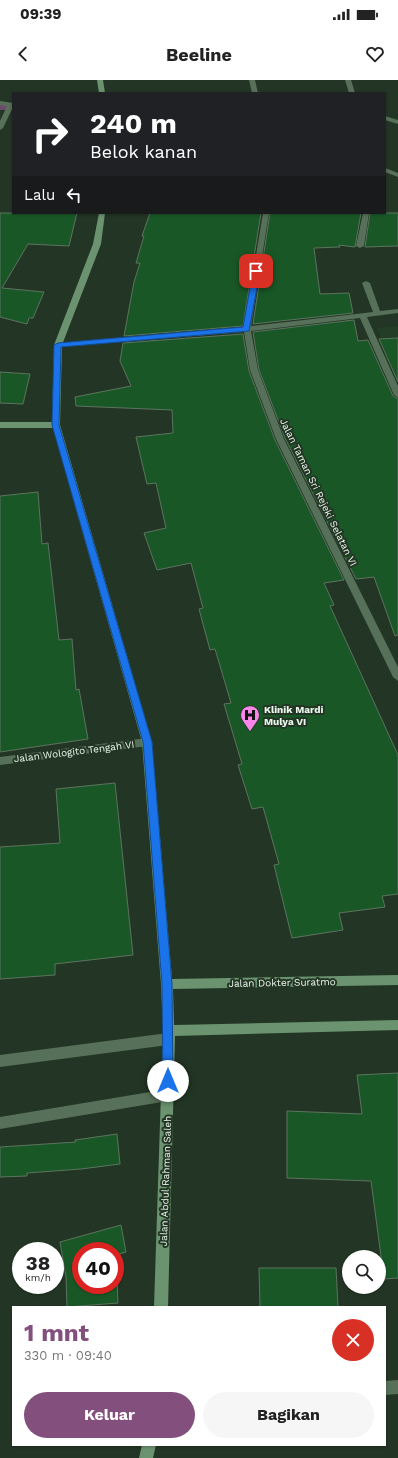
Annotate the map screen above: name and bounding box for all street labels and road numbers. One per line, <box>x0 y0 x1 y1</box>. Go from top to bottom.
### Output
street label: Jalan Taman Sri Rejeki Selatan VI <box>278 417 359 568</box>
street label: Jalan Wologito Tengah VI <box>13 739 135 764</box>
street label: Jalan Dokter Suratmo <box>228 976 336 989</box>
street label: Jalan Abdul Rahman Saleh <box>158 1115 173 1247</box>

